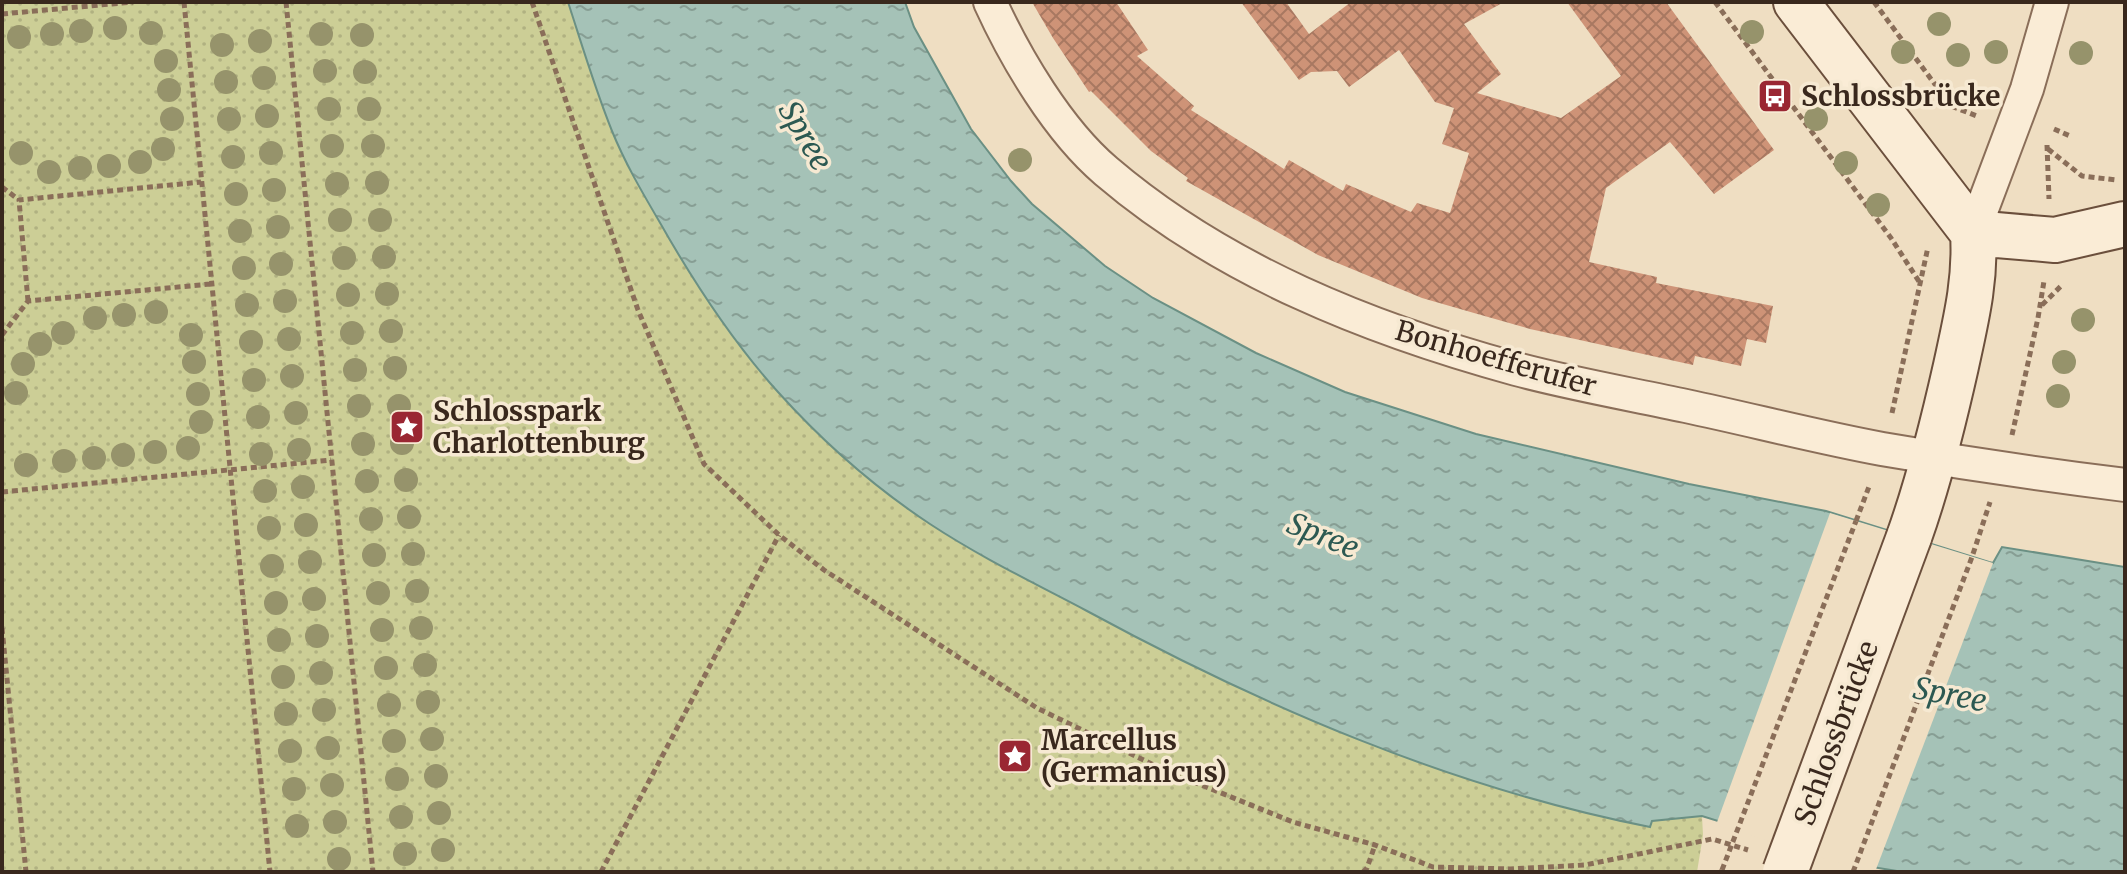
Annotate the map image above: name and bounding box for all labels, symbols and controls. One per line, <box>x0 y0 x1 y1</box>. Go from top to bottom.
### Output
bus stop icon: Schlossbrücke <box>1756 77 1794 115</box>
place label: Schlossbrücke <box>1801 78 2000 114</box>
water label: Spree <box>771 94 841 177</box>
street label: Bonhoefferufer <box>1391 312 1601 404</box>
place label: Schlosspark Charlottenburg <box>433 393 646 461</box>
place icon: Schlosspark Charlottenburg <box>388 408 426 446</box>
water label: Spree <box>1282 504 1365 567</box>
street label: Schlossbrücke <box>1786 636 1886 830</box>
water label: Spree <box>1910 668 1990 720</box>
place label: Marcellus (Germanicus) <box>1041 722 1227 790</box>
place icon: Marcellus (Germanicus) <box>996 737 1034 775</box>

